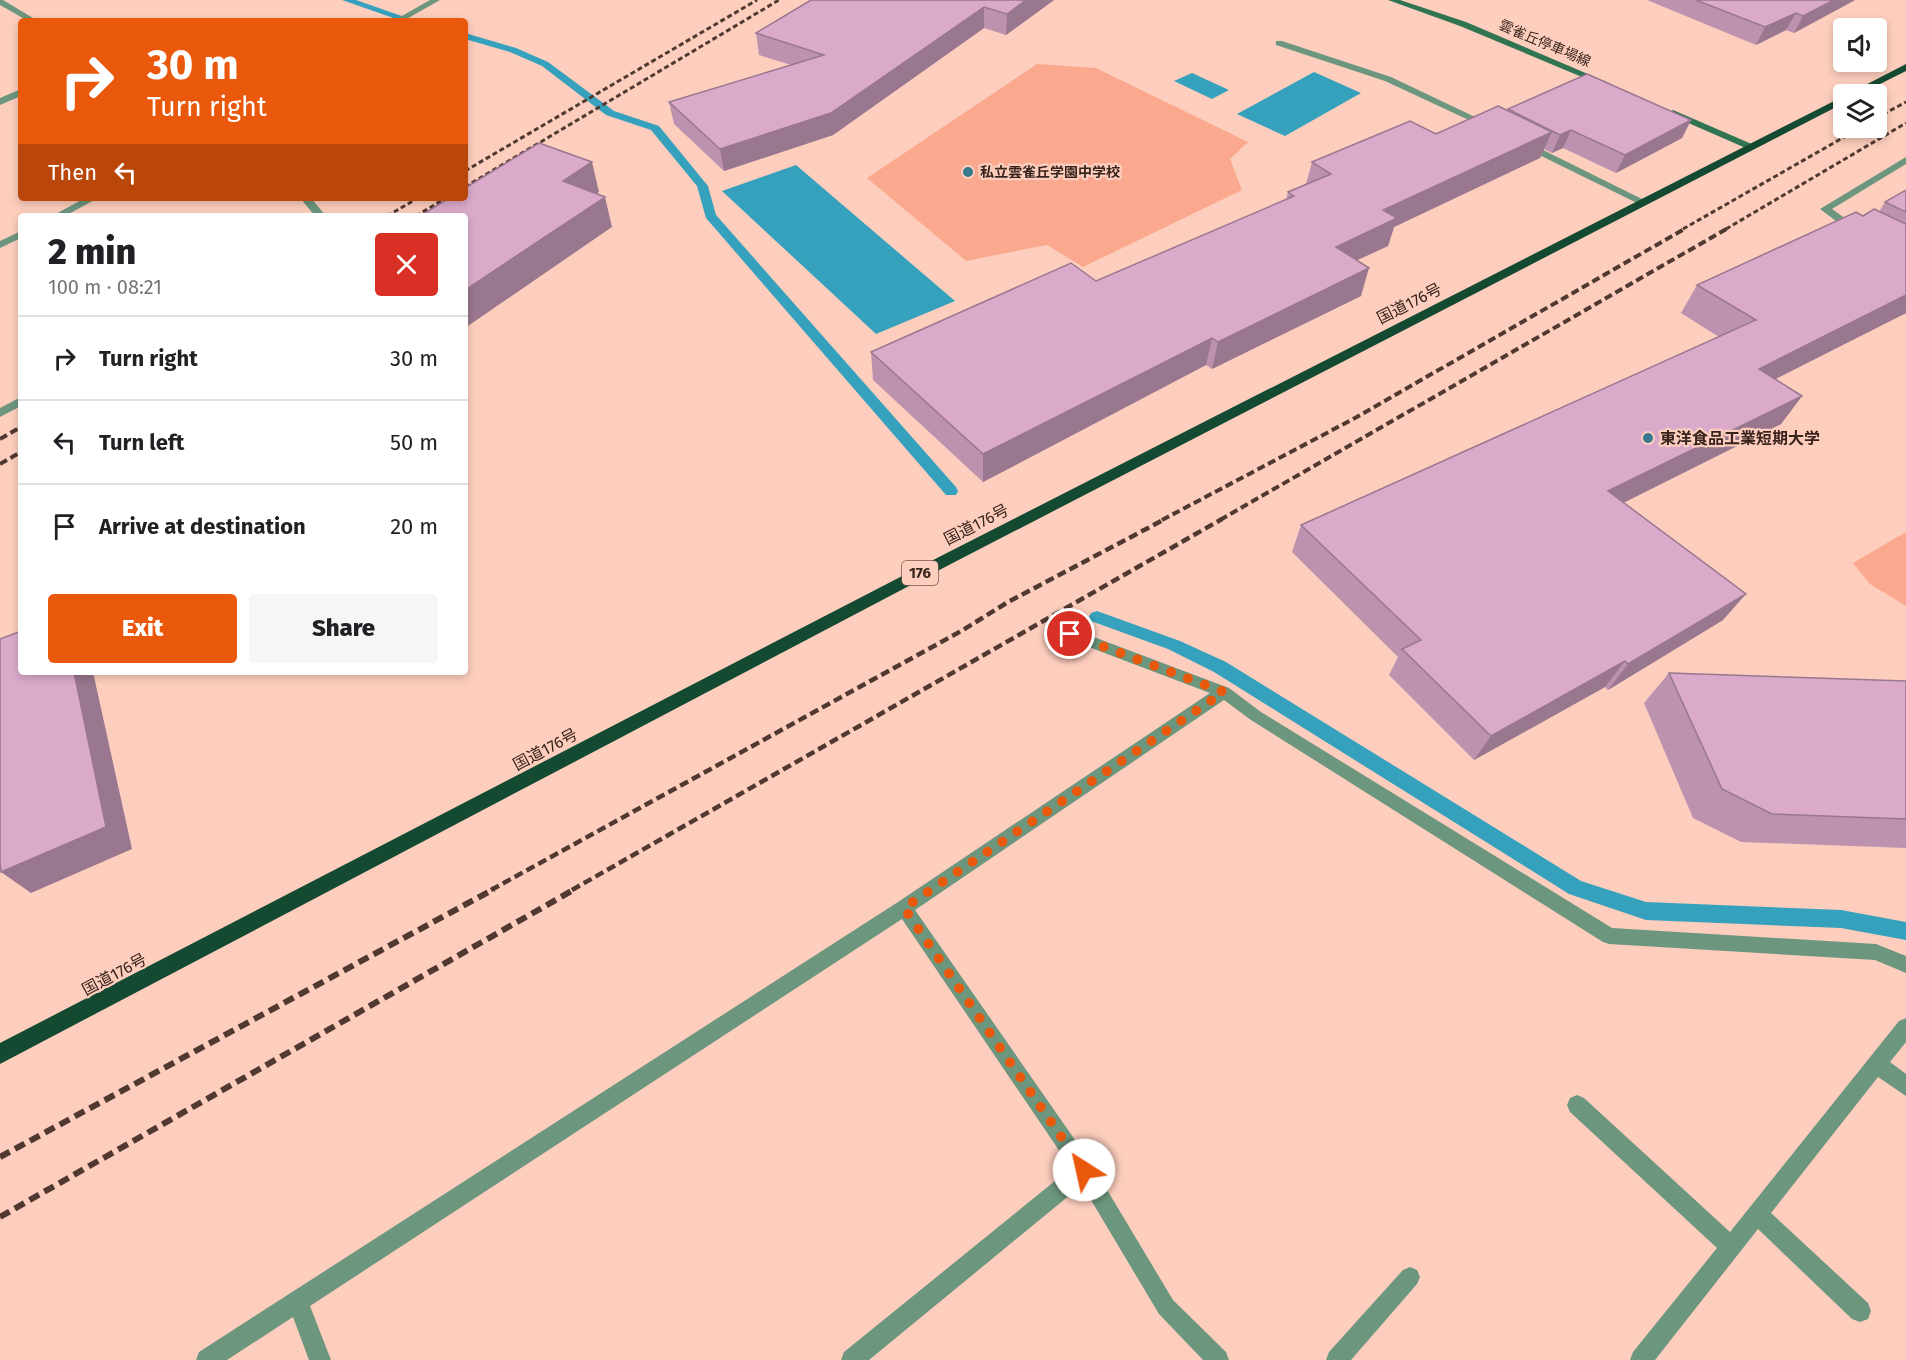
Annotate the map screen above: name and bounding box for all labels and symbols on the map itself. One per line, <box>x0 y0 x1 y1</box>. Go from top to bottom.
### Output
street label: 雲雀丘停車場線 <box>1496 16 1593 70</box>
place label: 私立雲雀丘学園中学校 <box>980 164 1120 181</box>
marker: 私立雲雀丘学園中学校 <box>961 165 975 179</box>
street label: 国道176号 <box>1374 279 1445 328</box>
place label: 東洋食品工業短期大学 <box>1660 429 1820 448</box>
marker: 東洋食品工業短期大学 <box>1641 431 1655 445</box>
street label: 国道176号 <box>941 500 1012 549</box>
road number: 176 <box>902 561 938 585</box>
pin <box>1044 608 1095 659</box>
street label: 国道176号 <box>510 725 581 774</box>
street label: 国道176号 <box>79 950 150 999</box>
position arrow <box>1052 1138 1116 1202</box>

